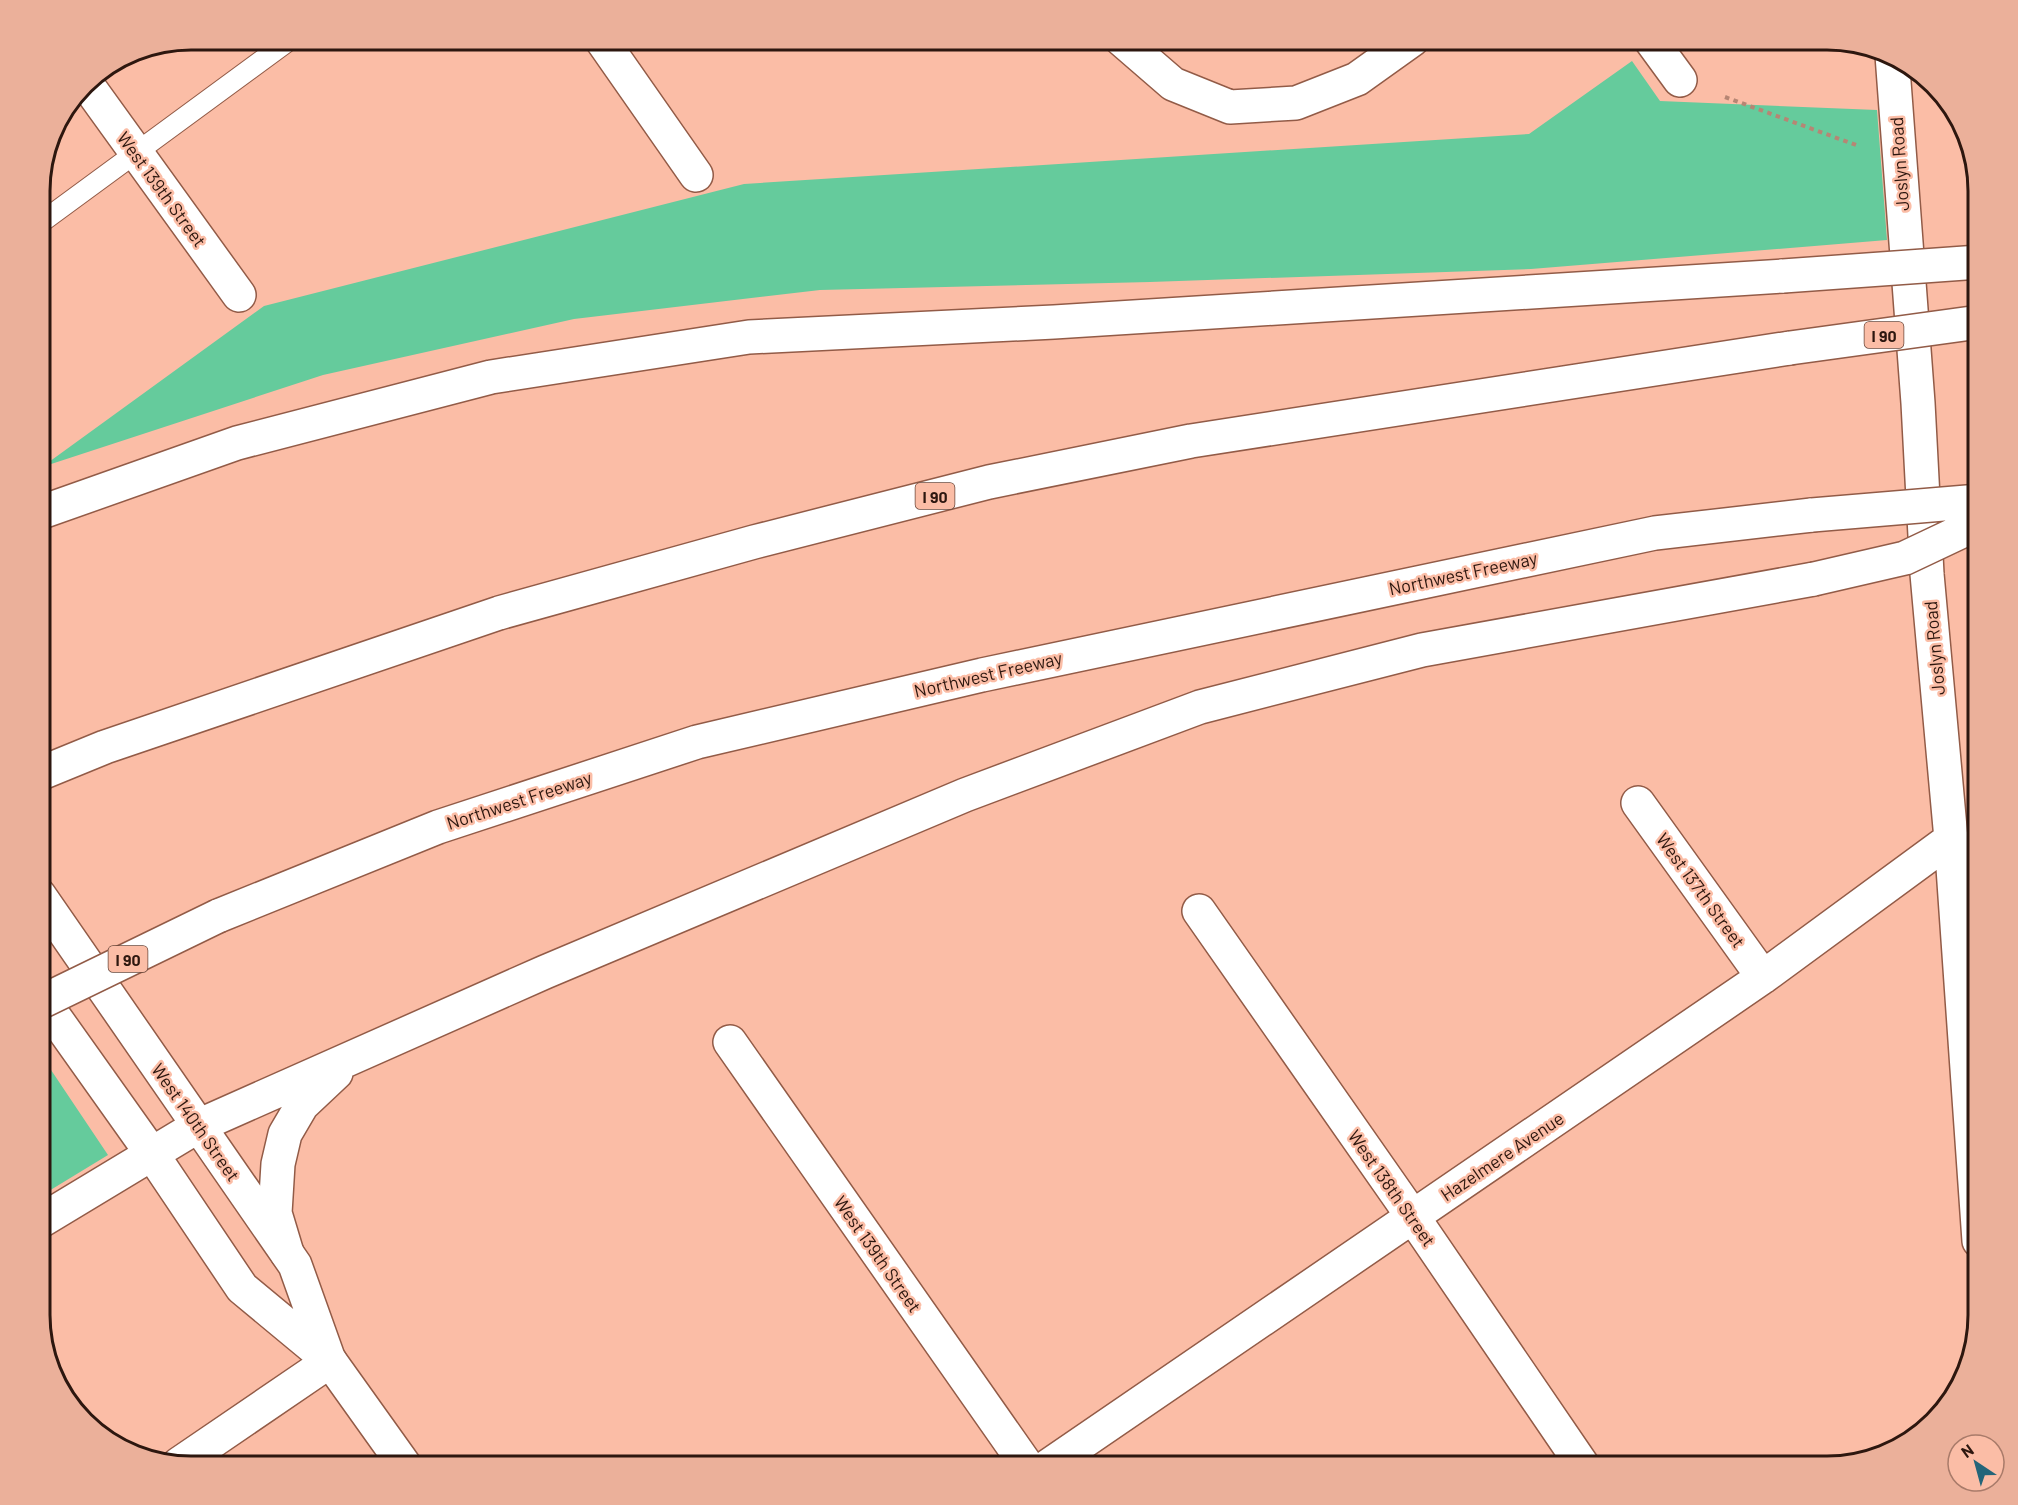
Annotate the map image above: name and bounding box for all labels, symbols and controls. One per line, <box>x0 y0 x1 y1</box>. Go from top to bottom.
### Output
street label: Joslyn Road <box>1885 116 1913 212</box>
street label: West 139th Street <box>113 127 211 251</box>
road number: I 90 <box>1864 322 1904 348</box>
road number: I 90 <box>916 483 954 509</box>
street label: Northwest Freeway <box>1387 547 1539 599</box>
street label: Joslyn Road <box>1919 600 1949 696</box>
street label: Northwest Freeway <box>912 646 1064 702</box>
street label: Northwest Freeway <box>444 766 594 834</box>
street label: West 137th Street <box>1652 828 1750 952</box>
road number: I 90 <box>108 946 148 972</box>
street label: West 140th Street <box>147 1059 245 1185</box>
street label: Hazelmere Avenue <box>1436 1107 1568 1205</box>
street label: West 138th Street <box>1344 1126 1440 1250</box>
street label: West 139th Street <box>830 1192 926 1316</box>
north arrow <box>1946 1433 2006 1493</box>
text: N <box>1957 1440 1977 1461</box>

